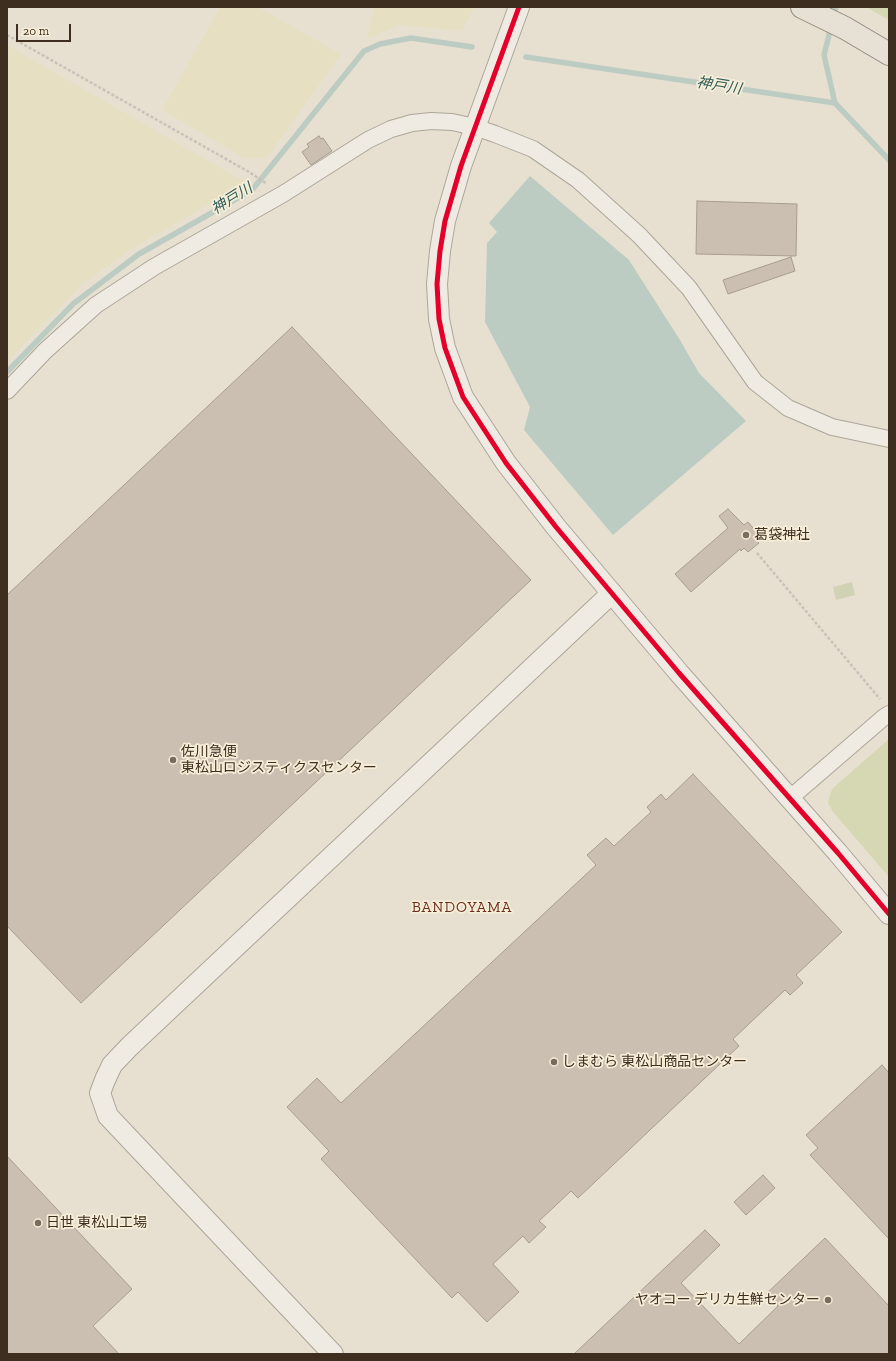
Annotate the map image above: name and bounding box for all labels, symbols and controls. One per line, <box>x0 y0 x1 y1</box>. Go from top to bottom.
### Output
scale bar <box>18 16 73 42</box>
text: 20 m <box>23 24 49 38</box>
water label: 神戸川 <box>695 74 743 98</box>
water label: 神戸川 <box>208 179 256 219</box>
place label: 葛袋神社 <box>754 527 810 543</box>
marker: 葛袋神社 <box>741 530 751 540</box>
place label: 佐川急便 東松山ロジスティクスセンター <box>181 744 377 776</box>
marker: 佐川急便 東松山ロジスティクスセンター <box>168 755 178 765</box>
district label: BANDOYAMA <box>412 899 512 917</box>
place label: しまむら 東松山商品センター <box>562 1054 747 1070</box>
marker: しまむら 東松山商品センター <box>549 1057 559 1067</box>
place label: 日世 東松山工場 <box>46 1215 147 1231</box>
marker: 日世 東松山工場 <box>33 1218 43 1228</box>
place label: ヤオコー デリカ生鮮センター <box>635 1292 820 1308</box>
marker: ヤオコー デリカ生鮮センター <box>823 1295 833 1305</box>

